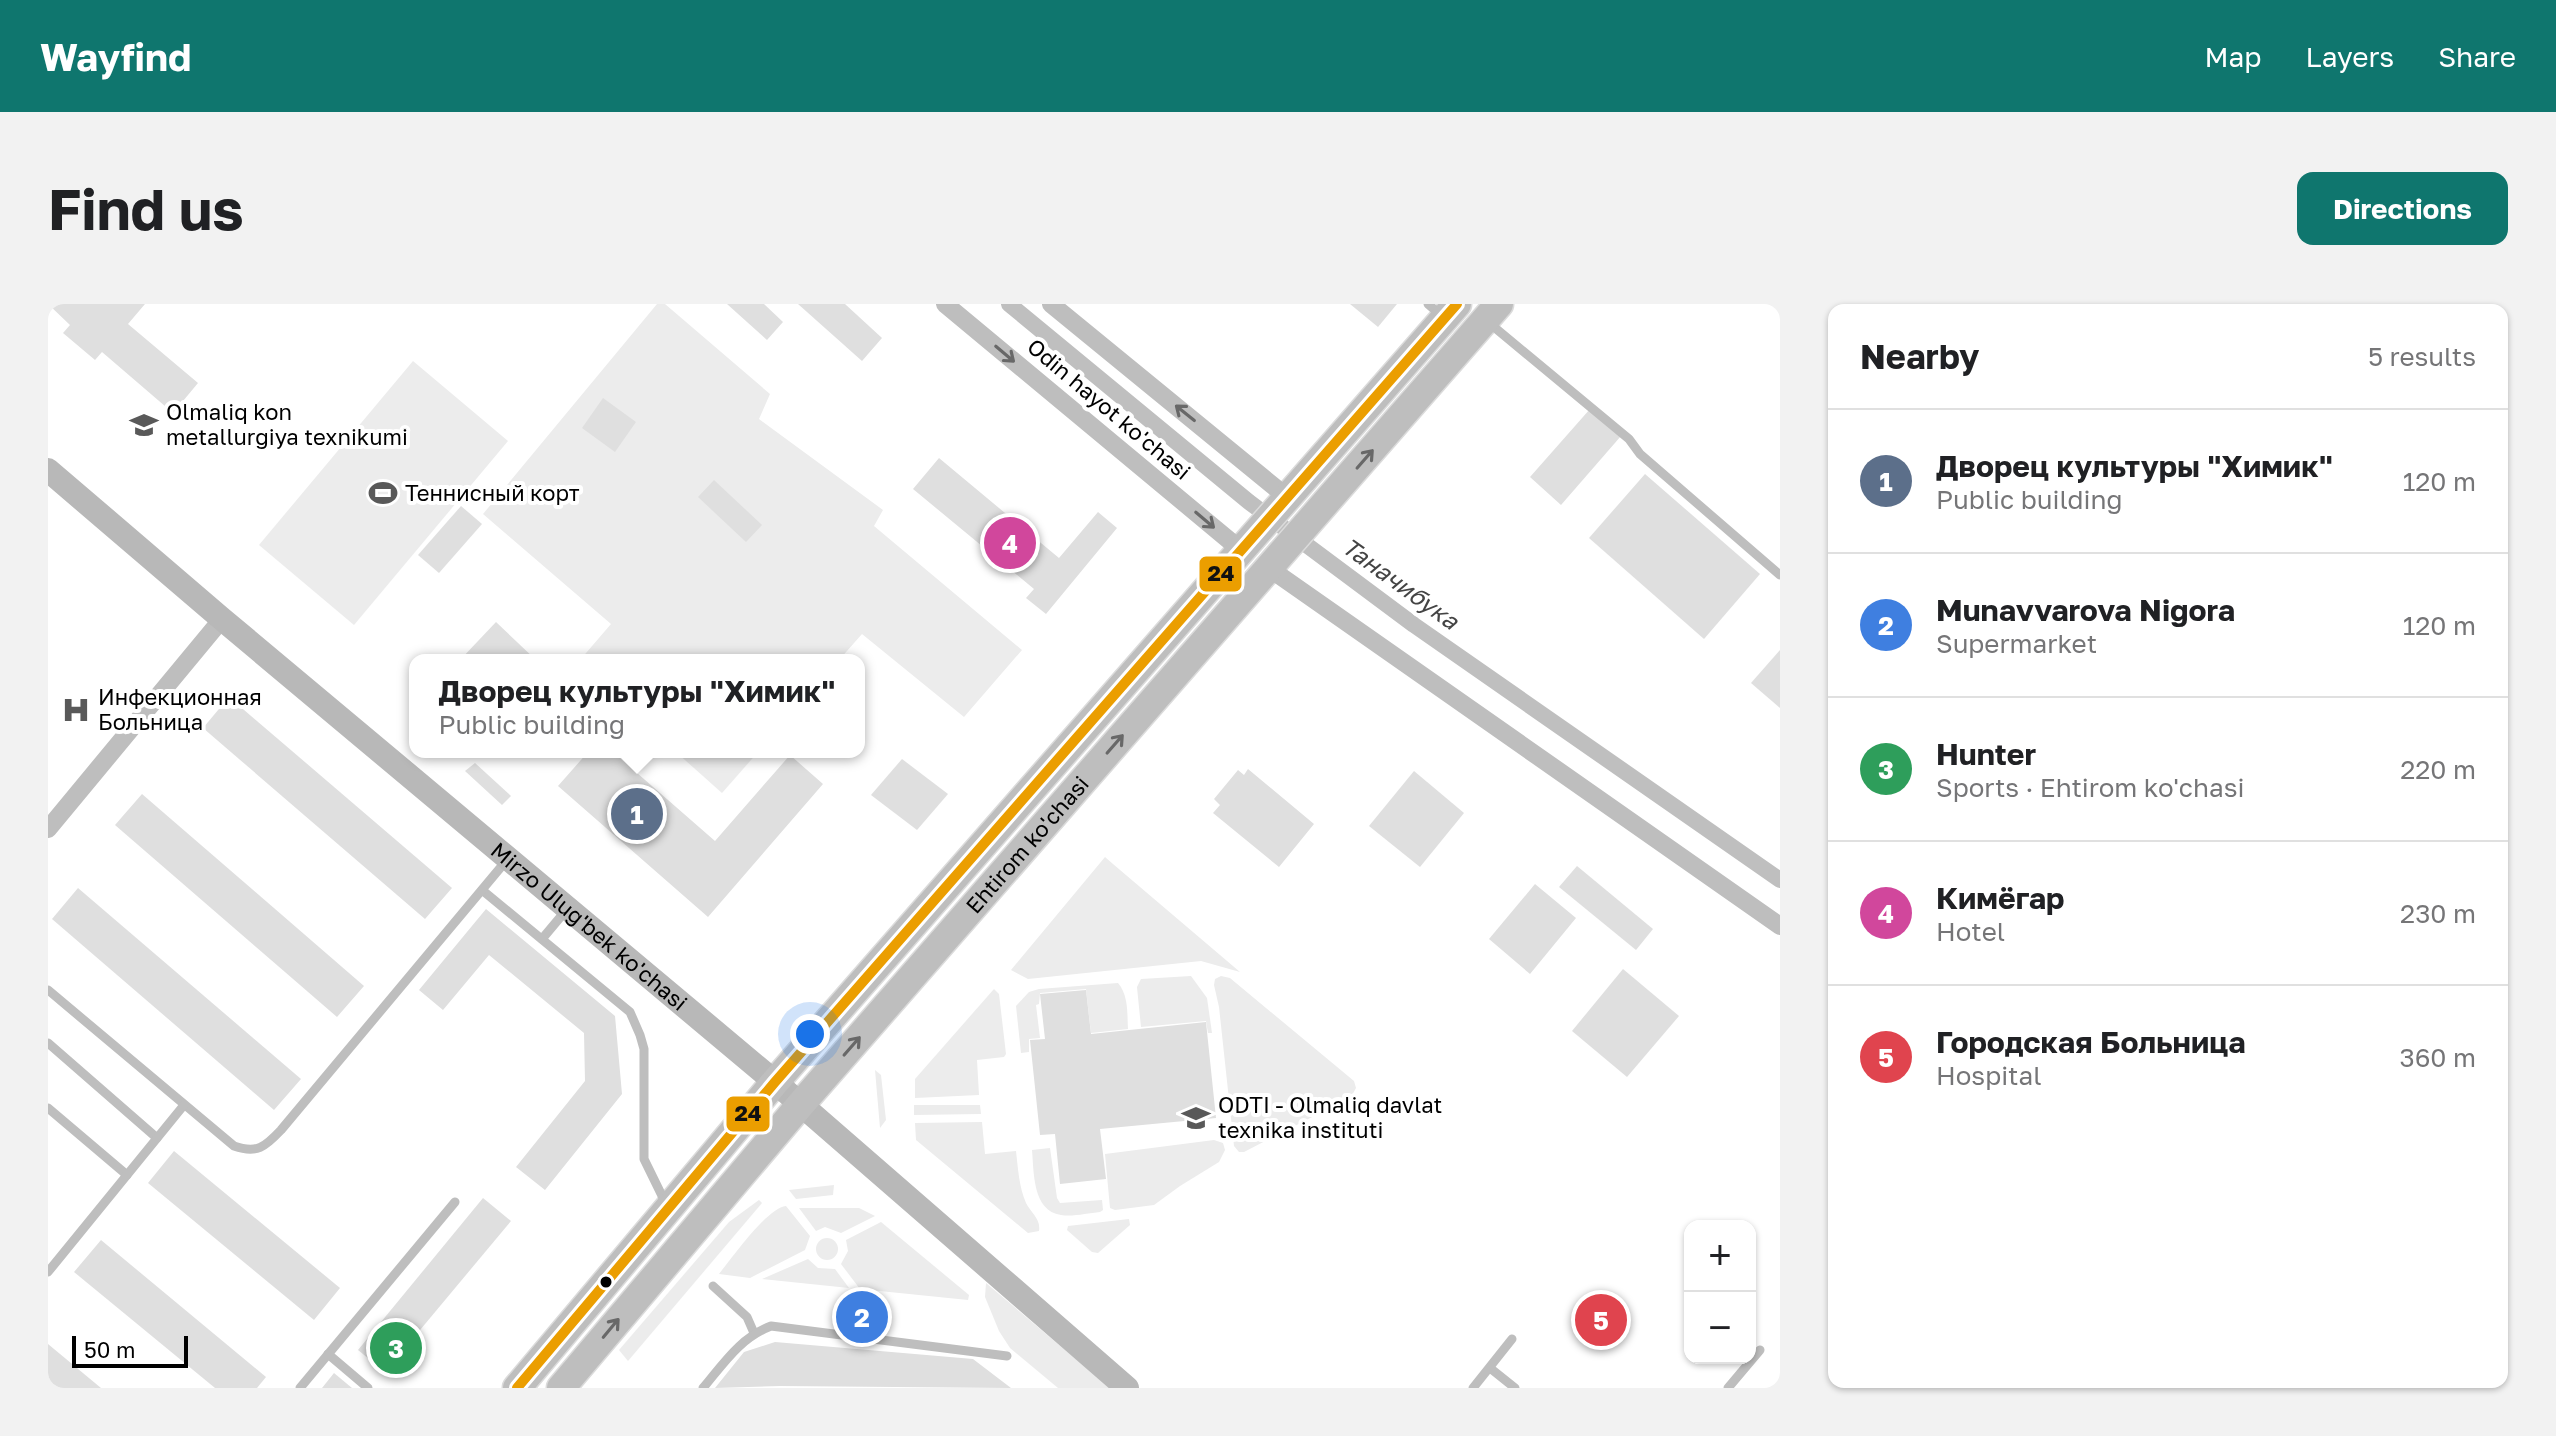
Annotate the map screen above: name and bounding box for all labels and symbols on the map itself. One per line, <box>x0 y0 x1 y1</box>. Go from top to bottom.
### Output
street label: Odin hayot ko'chasi <box>1022 332 1196 485</box>
one-way arrow <box>994 345 1015 363</box>
place label: Olmaliq kon metallurgiya texnikumi <box>166 398 408 450</box>
one-way arrow <box>1175 404 1195 422</box>
school or university icon: Olmaliq kon metallurgiya texnikumi <box>129 410 159 440</box>
one-way arrow <box>1356 449 1374 470</box>
sports icon: Теннисный корт <box>368 478 398 508</box>
place label: Теннисный корт <box>405 479 580 506</box>
one-way arrow <box>1194 511 1215 529</box>
pin: 4 <box>984 513 1036 573</box>
water label: Таначибука <box>1336 531 1466 636</box>
line badge: 24 <box>1198 555 1243 593</box>
text: 24 <box>1207 559 1235 586</box>
place label: Инфекционная Больница <box>98 683 262 735</box>
hospital icon: Инфекционная Больница <box>61 695 91 725</box>
one-way arrow <box>1106 735 1124 755</box>
street label: Ehtirom ko'chasi <box>960 770 1094 918</box>
pin: 1 <box>611 784 663 844</box>
street label: Mirzo Ulug'bek ko'chasi <box>486 836 693 1016</box>
your location <box>790 1014 830 1054</box>
one-way arrow <box>843 1036 861 1056</box>
place label: ODTI - Olmaliq davlat texnika instituti <box>1218 1091 1442 1143</box>
line badge: 24 <box>725 1095 771 1133</box>
text: 24 <box>734 1099 762 1126</box>
school or university icon: ODTI - Olmaliq davlat texnika instituti <box>1181 1103 1211 1133</box>
unlabelled marker <box>598 1274 614 1290</box>
pin: 2 <box>836 1287 888 1347</box>
pin: 5 <box>1575 1290 1627 1350</box>
pin: 3 <box>370 1318 422 1378</box>
one-way arrow <box>602 1319 620 1339</box>
scale bar <box>72 1332 188 1368</box>

